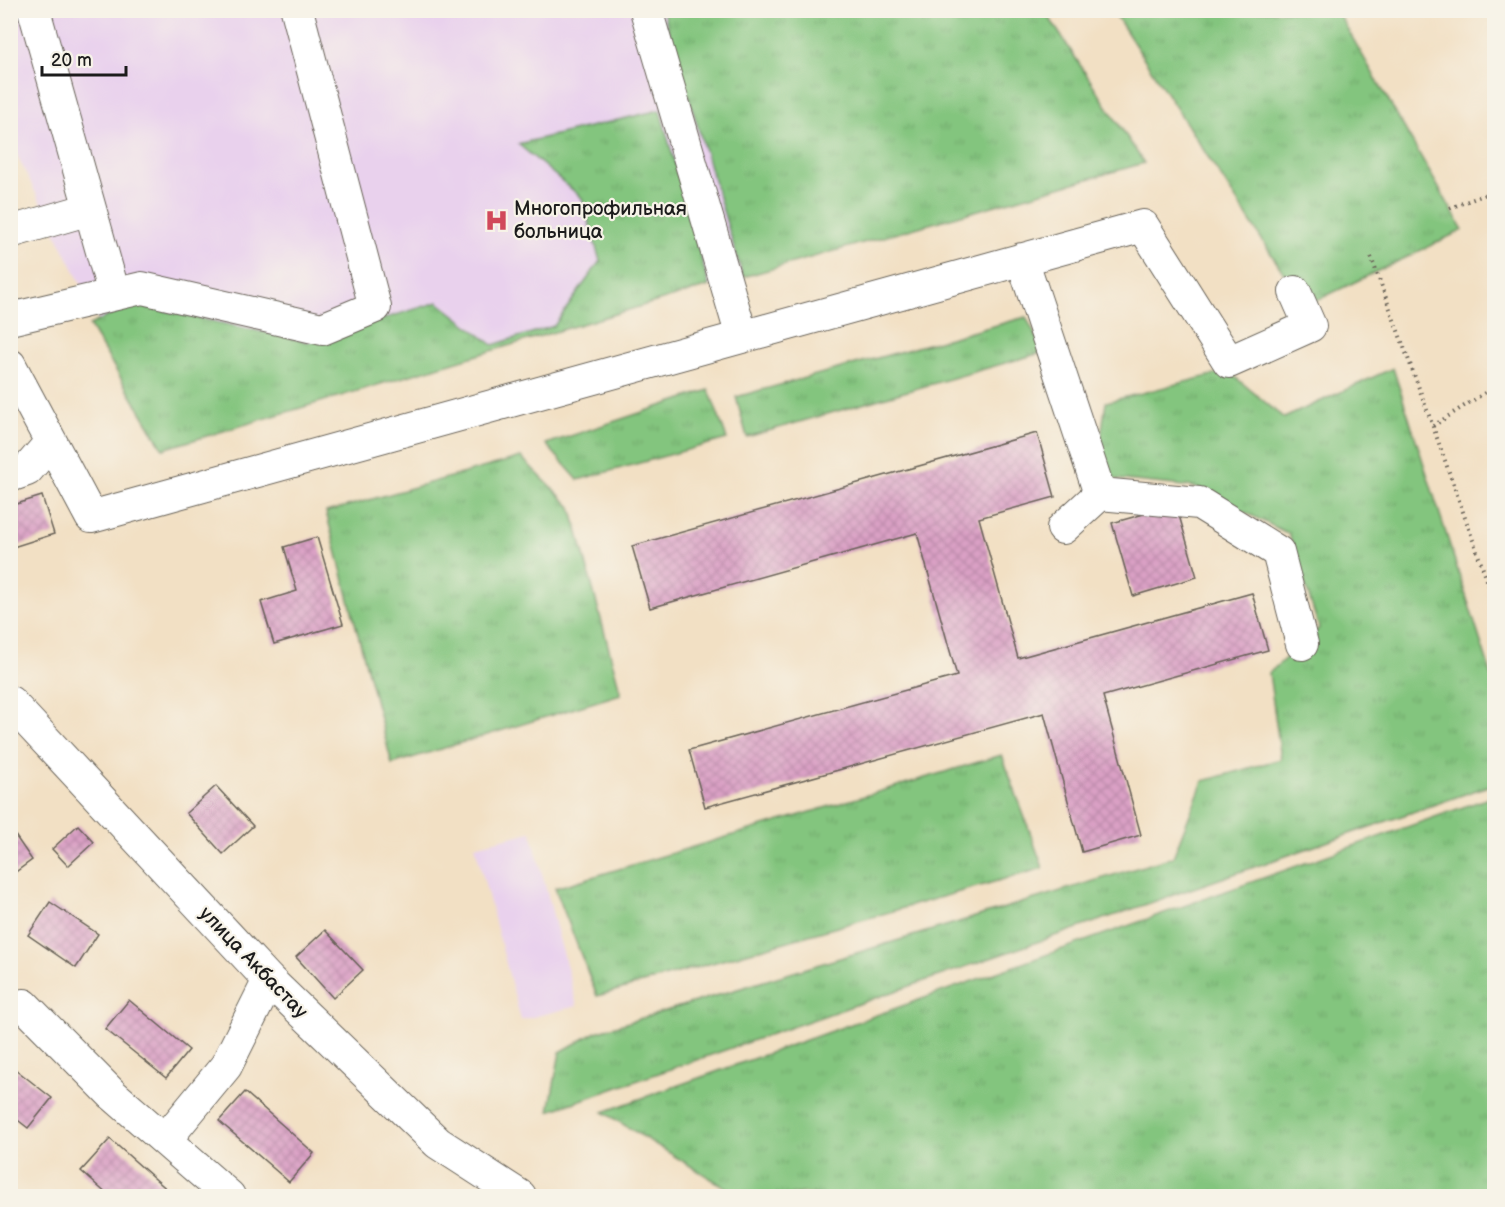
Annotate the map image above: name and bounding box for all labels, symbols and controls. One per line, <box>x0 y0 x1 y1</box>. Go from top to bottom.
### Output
scale bar <box>42 39 126 77</box>
text: 20 m <box>51 50 92 71</box>
place label: Многопрофильная больница <box>514 197 687 244</box>
hospital icon: Многопрофильная больница <box>483 207 509 233</box>
street label: улица Акбастау <box>194 902 313 1024</box>

